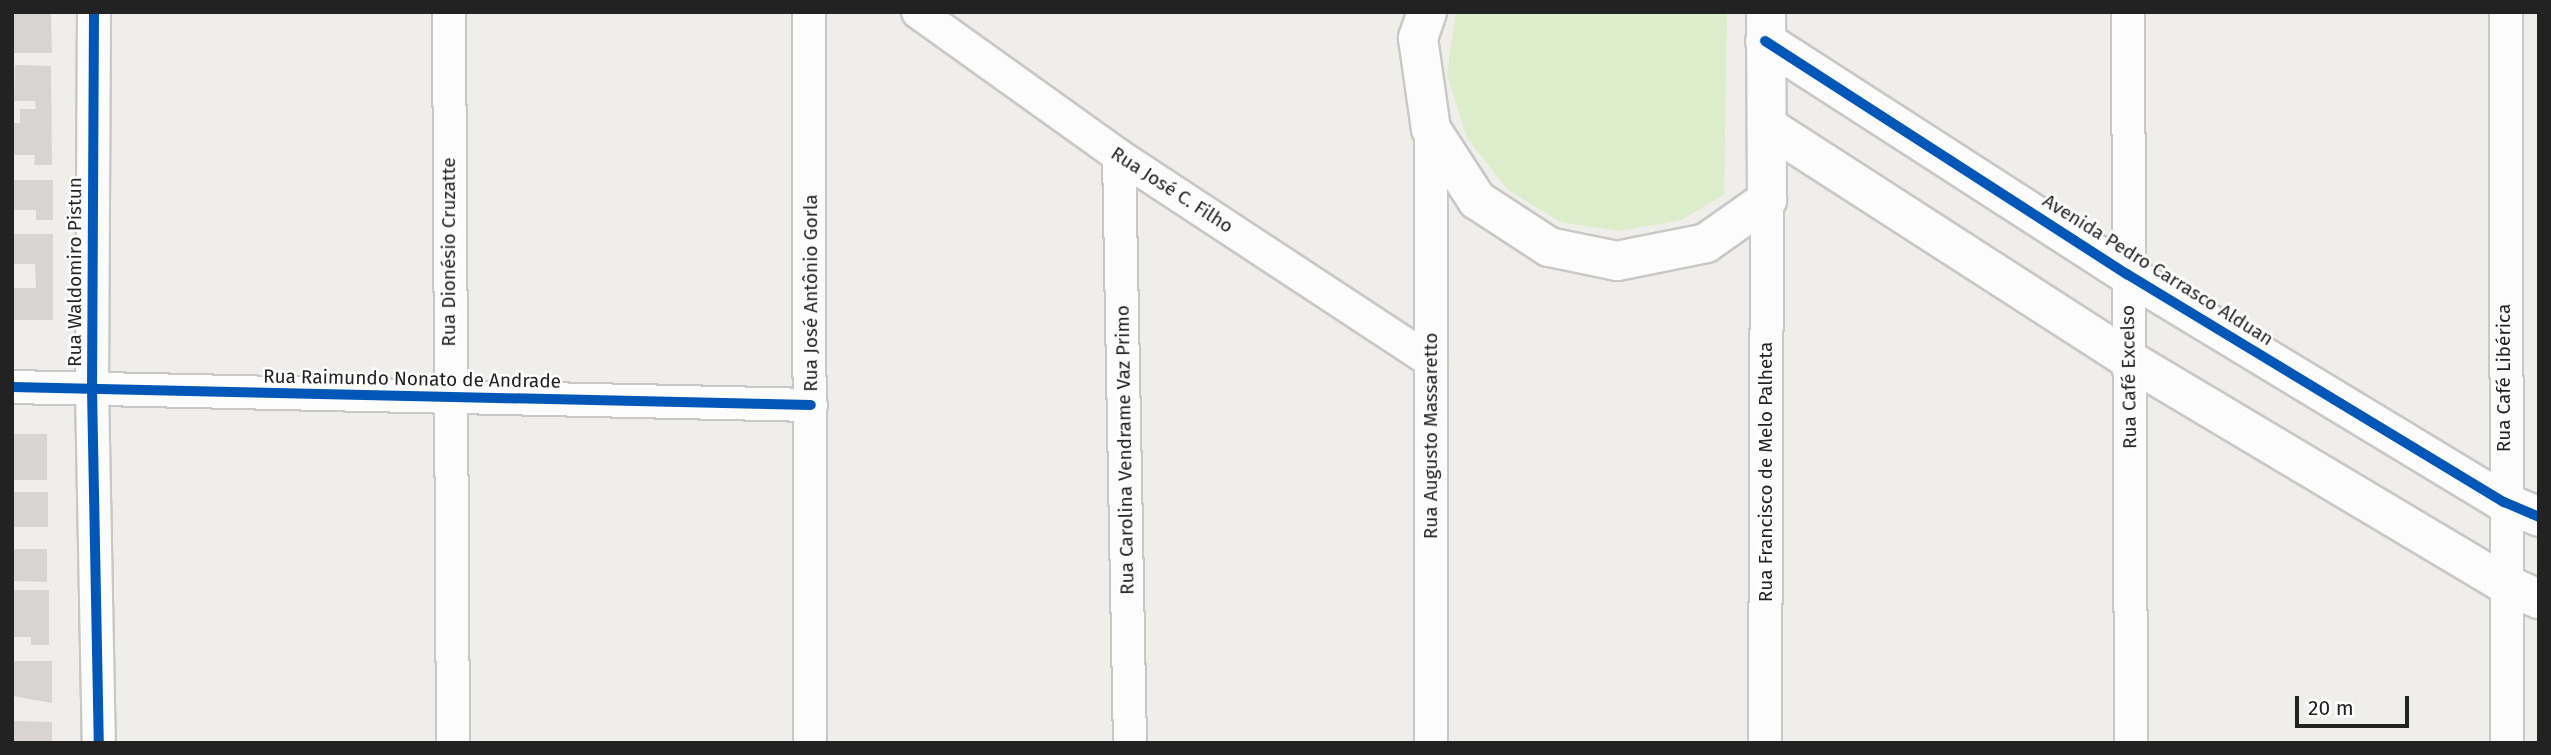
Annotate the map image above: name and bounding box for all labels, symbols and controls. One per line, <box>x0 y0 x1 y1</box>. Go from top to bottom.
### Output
street label: Rua José C. Filho <box>1107 142 1237 238</box>
street label: Rua Dionésio Cruzatte <box>438 157 460 347</box>
street label: Rua Waldomiro Pistun <box>64 177 86 367</box>
street label: Avenida Pedro Carrasco Alduan <box>2038 189 2278 351</box>
street label: Rua José Antônio Gorla <box>800 194 822 392</box>
street label: Rua Café Libérica <box>2493 304 2515 452</box>
street label: Rua Carolina Vendrame Vaz Primo <box>1111 305 1139 595</box>
street label: Rua Café Excelso <box>2116 305 2142 449</box>
street label: Rua Augusto Massaretto <box>1420 333 1442 539</box>
street label: Rua Francisco de Melo Palheta <box>1755 342 1777 602</box>
street label: Rua Raimundo Nonato de Andrade <box>263 365 561 393</box>
scale bar <box>2299 682 2413 726</box>
text: 20 m <box>2308 695 2354 721</box>

